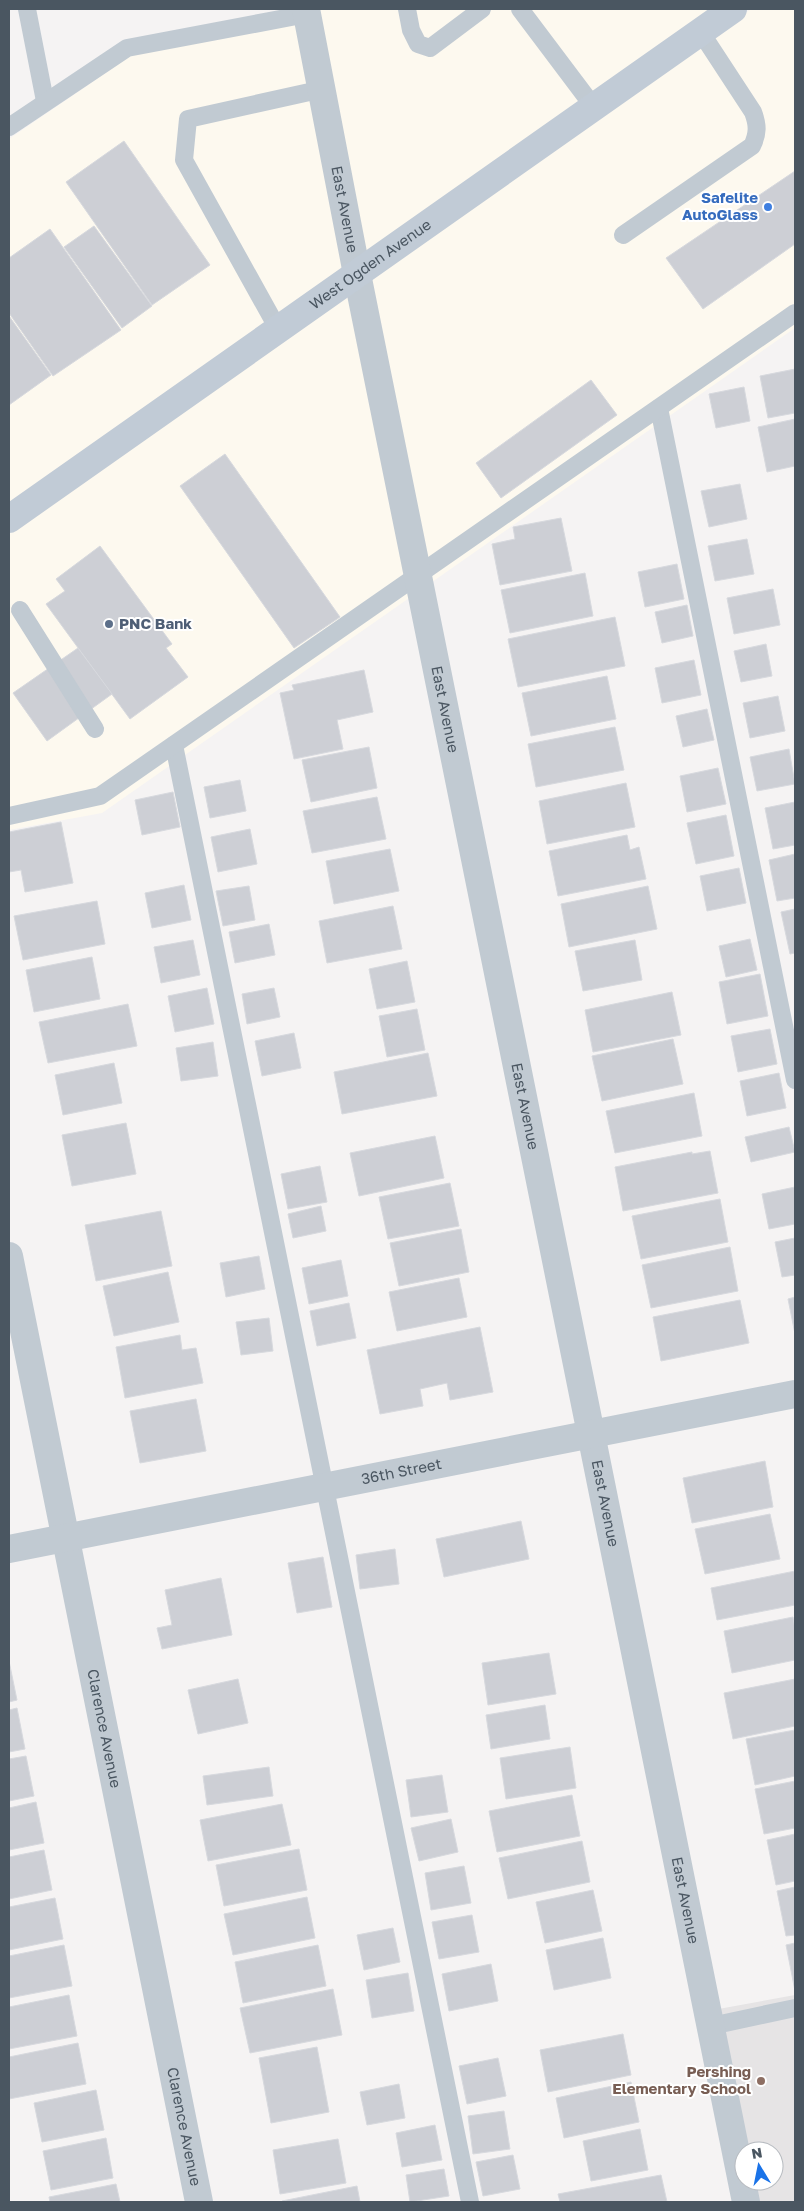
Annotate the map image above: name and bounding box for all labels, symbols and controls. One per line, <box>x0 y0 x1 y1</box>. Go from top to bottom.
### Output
street label: East Avenue <box>328 164 363 254</box>
place label: Safelite AutoGlass <box>682 188 758 223</box>
marker: Safelite AutoGlass <box>762 201 774 213</box>
street label: West Ogden Avenue <box>306 215 434 313</box>
place label: PNC Bank <box>119 614 192 632</box>
marker: PNC Bank <box>103 618 115 630</box>
street label: East Avenue <box>428 664 463 754</box>
street label: East Avenue <box>508 1061 544 1151</box>
street label: 36th Street <box>360 1454 443 1487</box>
street label: East Avenue <box>588 1458 624 1548</box>
street label: Clarence Avenue <box>84 1667 126 1790</box>
street label: East Avenue <box>669 1855 704 1945</box>
place label: Pershing Elementary School <box>612 2062 751 2097</box>
street label: Clarence Avenue <box>164 2065 206 2188</box>
marker: Pershing Elementary School <box>755 2075 767 2087</box>
north arrow <box>734 2141 784 2191</box>
text: N <box>750 2143 763 2162</box>

